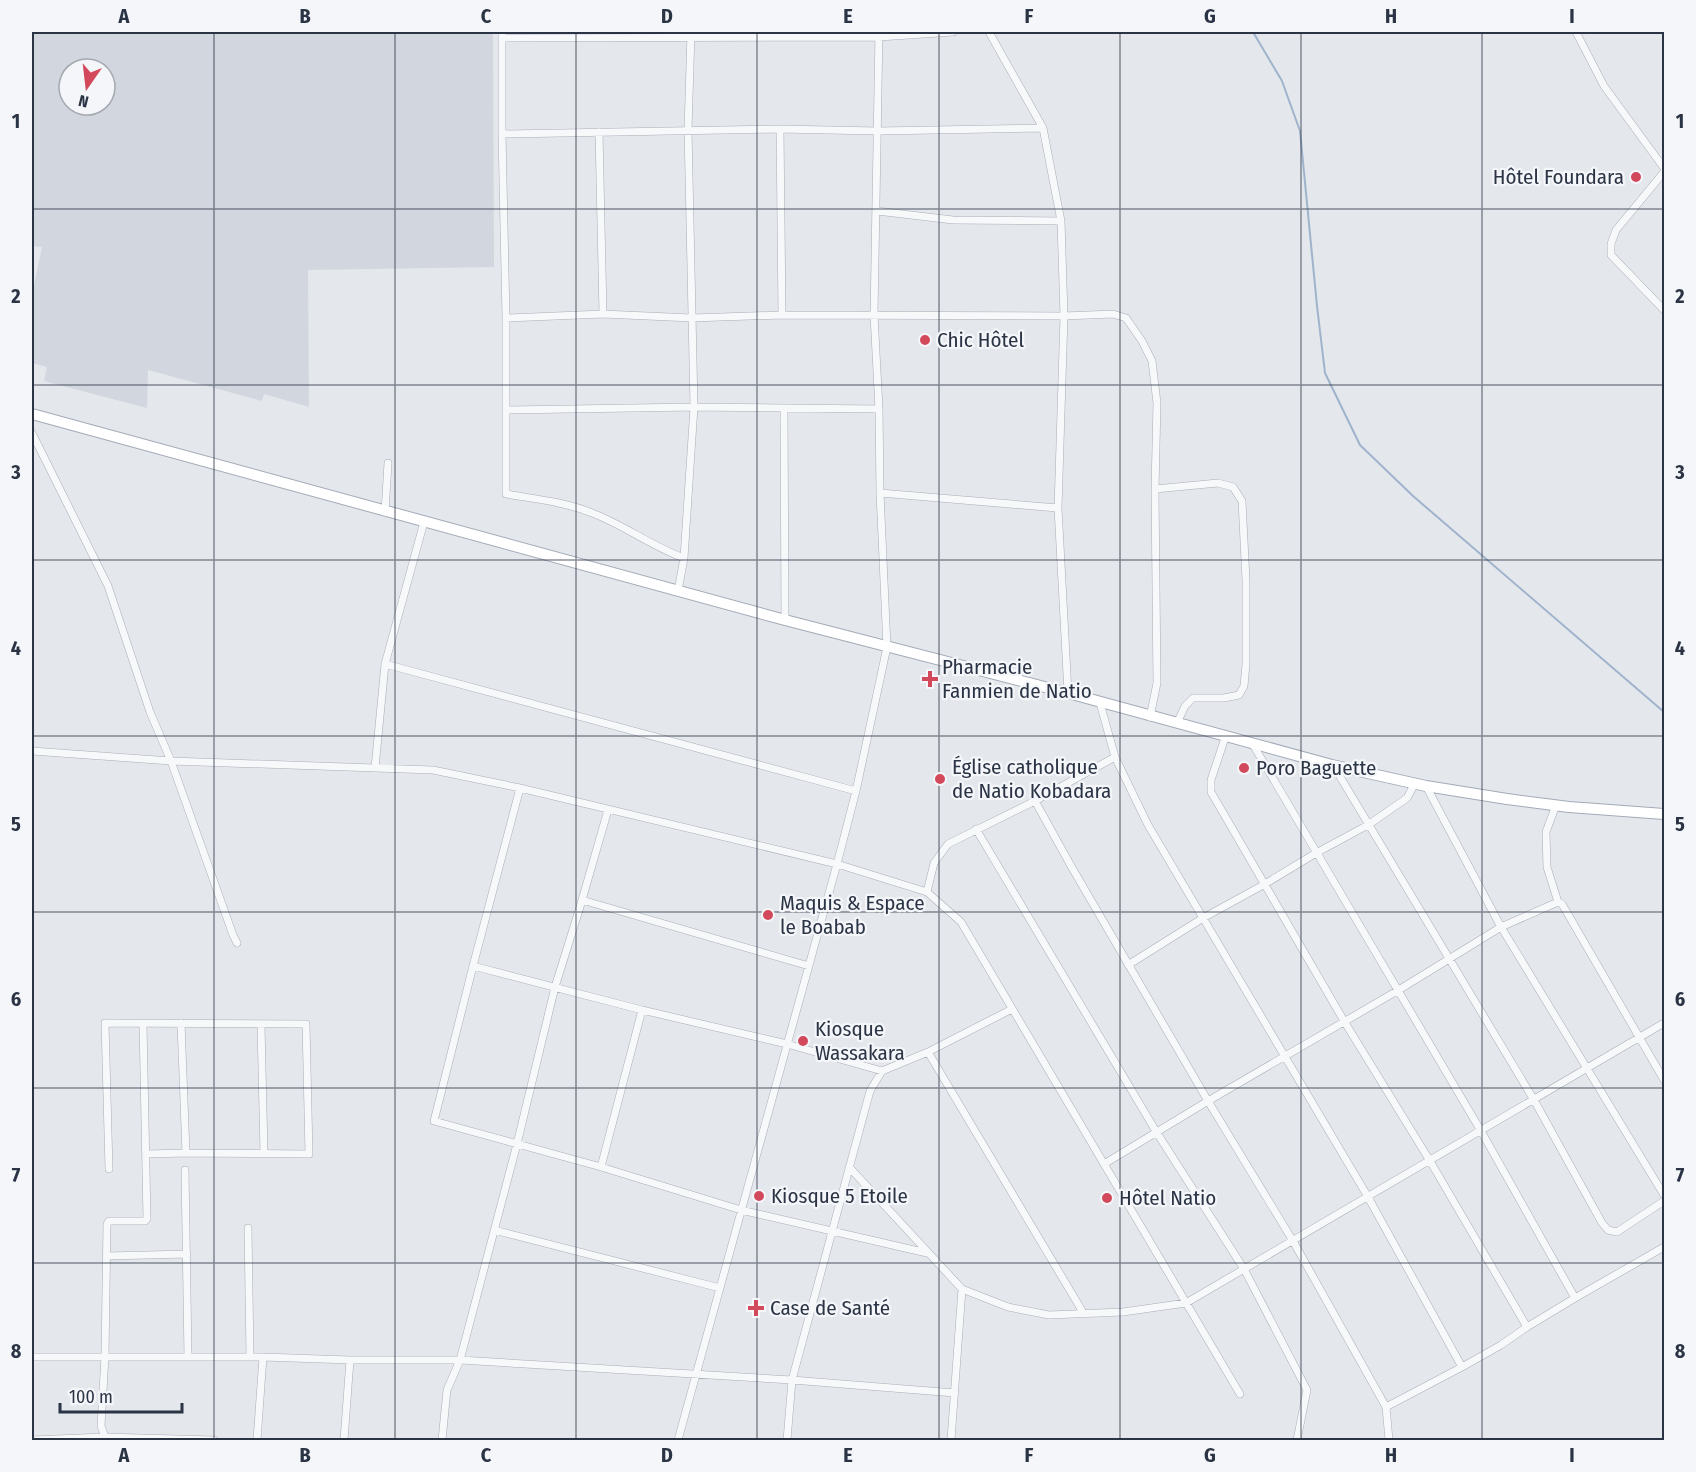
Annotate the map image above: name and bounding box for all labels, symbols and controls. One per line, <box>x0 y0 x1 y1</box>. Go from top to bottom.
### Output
text: A <box>118 4 131 28</box>
text: B <box>299 4 311 28</box>
text: C <box>481 4 492 28</box>
text: D <box>661 4 673 28</box>
text: E <box>843 4 853 28</box>
text: F <box>1025 4 1034 28</box>
text: G <box>1204 4 1216 28</box>
text: H <box>1385 4 1397 28</box>
text: I <box>1569 4 1575 28</box>
north arrow <box>57 57 117 117</box>
text: N <box>77 91 90 111</box>
text: 1 <box>12 109 20 133</box>
text: 1 <box>1676 109 1684 133</box>
place label: Hôtel Foundara <box>1493 164 1624 190</box>
marker: Hôtel Foundara <box>1629 170 1643 184</box>
text: 2 <box>10 284 21 308</box>
text: 2 <box>1674 284 1685 308</box>
place label: Chic Hôtel <box>937 327 1024 353</box>
marker: Chic Hôtel <box>918 333 932 347</box>
text: 3 <box>10 460 21 484</box>
text: 3 <box>1674 460 1685 484</box>
text: 4 <box>11 636 21 660</box>
text: 4 <box>1675 636 1685 660</box>
place label: Pharmacie Fanmien de Natio <box>942 654 1092 704</box>
marker: Pharmacie Fanmien de Natio <box>923 672 937 686</box>
place label: Église catholique de Natio Kobadara <box>952 754 1111 804</box>
place label: Poro Baguette <box>1256 755 1377 781</box>
marker: Poro Baguette <box>1237 761 1251 775</box>
marker: Église catholique de Natio Kobadara <box>933 772 947 786</box>
text: 5 <box>11 812 21 836</box>
text: 5 <box>1675 812 1685 836</box>
place label: Maquis & Espace le Boabab <box>780 890 925 940</box>
marker: Maquis & Espace le Boabab <box>761 908 775 922</box>
text: 6 <box>11 987 21 1011</box>
text: 6 <box>1675 987 1685 1011</box>
place label: Kiosque Wassakara <box>815 1016 905 1066</box>
marker: Kiosque Wassakara <box>796 1034 810 1048</box>
text: 7 <box>12 1163 21 1187</box>
text: 7 <box>1676 1163 1685 1187</box>
place label: Kiosque 5 Etoile <box>771 1183 908 1209</box>
place label: Hôtel Natio <box>1119 1185 1216 1211</box>
marker: Kiosque 5 Etoile <box>752 1189 766 1203</box>
marker: Hôtel Natio <box>1100 1191 1114 1205</box>
place label: Case de Santé <box>770 1295 890 1321</box>
marker: Case de Santé <box>747 1299 765 1317</box>
text: 8 <box>11 1339 22 1363</box>
text: 8 <box>1675 1339 1686 1363</box>
scale bar <box>60 1376 182 1414</box>
text: 100 m <box>69 1386 113 1408</box>
text: A <box>118 1443 131 1467</box>
text: B <box>299 1443 311 1467</box>
text: C <box>481 1443 492 1467</box>
text: D <box>661 1443 673 1467</box>
text: E <box>843 1443 853 1467</box>
text: F <box>1025 1443 1034 1467</box>
text: G <box>1204 1443 1216 1467</box>
text: H <box>1385 1443 1397 1467</box>
text: I <box>1569 1443 1575 1467</box>

